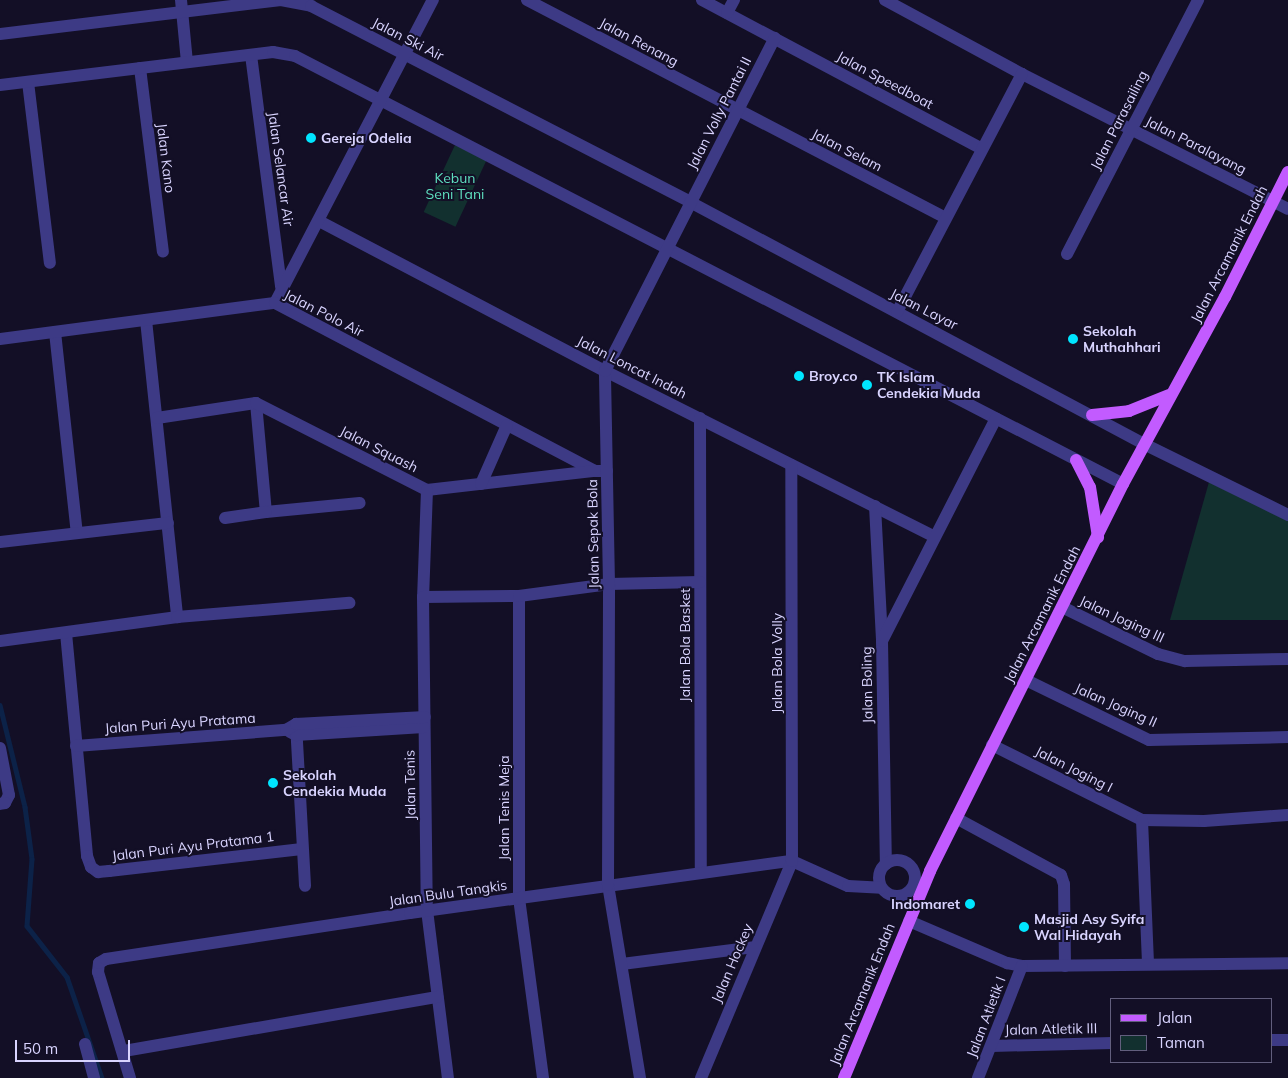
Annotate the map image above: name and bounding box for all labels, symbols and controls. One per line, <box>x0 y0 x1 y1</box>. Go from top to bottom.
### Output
street label: Jalan Ski Air <box>369 14 447 64</box>
street label: Jalan Renang <box>597 14 681 70</box>
street label: Jalan Speedboat <box>834 47 936 113</box>
street label: Jalan Volly Pantai II <box>683 54 755 172</box>
street label: Jalan Parasailing <box>1087 68 1151 172</box>
street label: Jalan Selancar Air <box>265 111 297 227</box>
street label: Jalan Paralayang <box>1143 112 1249 178</box>
street label: Jalan Kano <box>153 122 179 194</box>
street label: Jalan Selam <box>809 125 885 175</box>
place label: Gereja Odelia <box>321 130 412 146</box>
marker: Gereja Odelia <box>305 132 317 144</box>
park label: Kebun Seni Tani <box>426 170 484 202</box>
street label: Jalan Arcamanik Endah <box>1187 183 1271 325</box>
street label: Jalan Layar <box>888 285 960 333</box>
street label: Jalan Polo Air <box>281 286 367 340</box>
place label: Sekolah Muthahhari <box>1083 323 1161 356</box>
street label: Jalan Loncat Indah <box>574 332 690 402</box>
marker: Sekolah Muthahhari <box>1067 333 1079 345</box>
place label: Broy.co <box>809 368 858 384</box>
place label: TK Islam Cendekia Muda <box>877 369 980 402</box>
marker: Broy.co <box>793 370 805 382</box>
marker: TK Islam Cendekia Muda <box>861 379 873 391</box>
street label: Jalan Squash <box>337 422 421 476</box>
street label: Jalan Sepak Bola <box>584 479 602 589</box>
street label: Jalan Arcamanik Endah <box>1000 543 1084 685</box>
street label: Jalan Bola Basket <box>677 588 693 702</box>
street label: Jalan Joging III <box>1077 592 1167 646</box>
street label: Jalan Bola Volly <box>769 613 785 713</box>
street label: Jalan Boling <box>858 646 876 724</box>
street label: Jalan Joging II <box>1072 679 1160 731</box>
street label: Jalan Puri Ayu Pratama <box>104 709 256 737</box>
street label: Jalan Joging I <box>1032 742 1116 796</box>
street label: Jalan Tenis <box>401 750 419 820</box>
street label: Jalan Tenis Meja <box>496 755 512 861</box>
place label: Sekolah Cendekia Muda <box>283 767 386 800</box>
marker: Sekolah Cendekia Muda <box>267 777 279 789</box>
street label: Jalan Puri Ayu Pratama 1 <box>111 828 275 864</box>
street label: Jalan Bulu Tangkis <box>388 876 508 910</box>
place label: Indomaret <box>891 896 960 912</box>
marker: Indomaret <box>964 898 976 910</box>
place label: Masjid Asy Syifa Wal Hidayah <box>1034 911 1144 944</box>
street label: Jalan Hockey <box>708 921 756 1005</box>
street label: Jalan Arcamanik Endah <box>826 921 898 1067</box>
marker: Masjid Asy Syifa Wal Hidayah <box>1018 921 1030 933</box>
street label: Jalan Atletik I <box>963 974 1009 1060</box>
legend <box>1110 998 1273 1063</box>
text: Jalan <box>1157 1008 1192 1027</box>
street label: Jalan Atletik III <box>1005 1020 1097 1038</box>
scale bar <box>18 1030 132 1062</box>
text: Taman <box>1157 1033 1205 1052</box>
text: 50 m <box>23 1039 58 1058</box>

